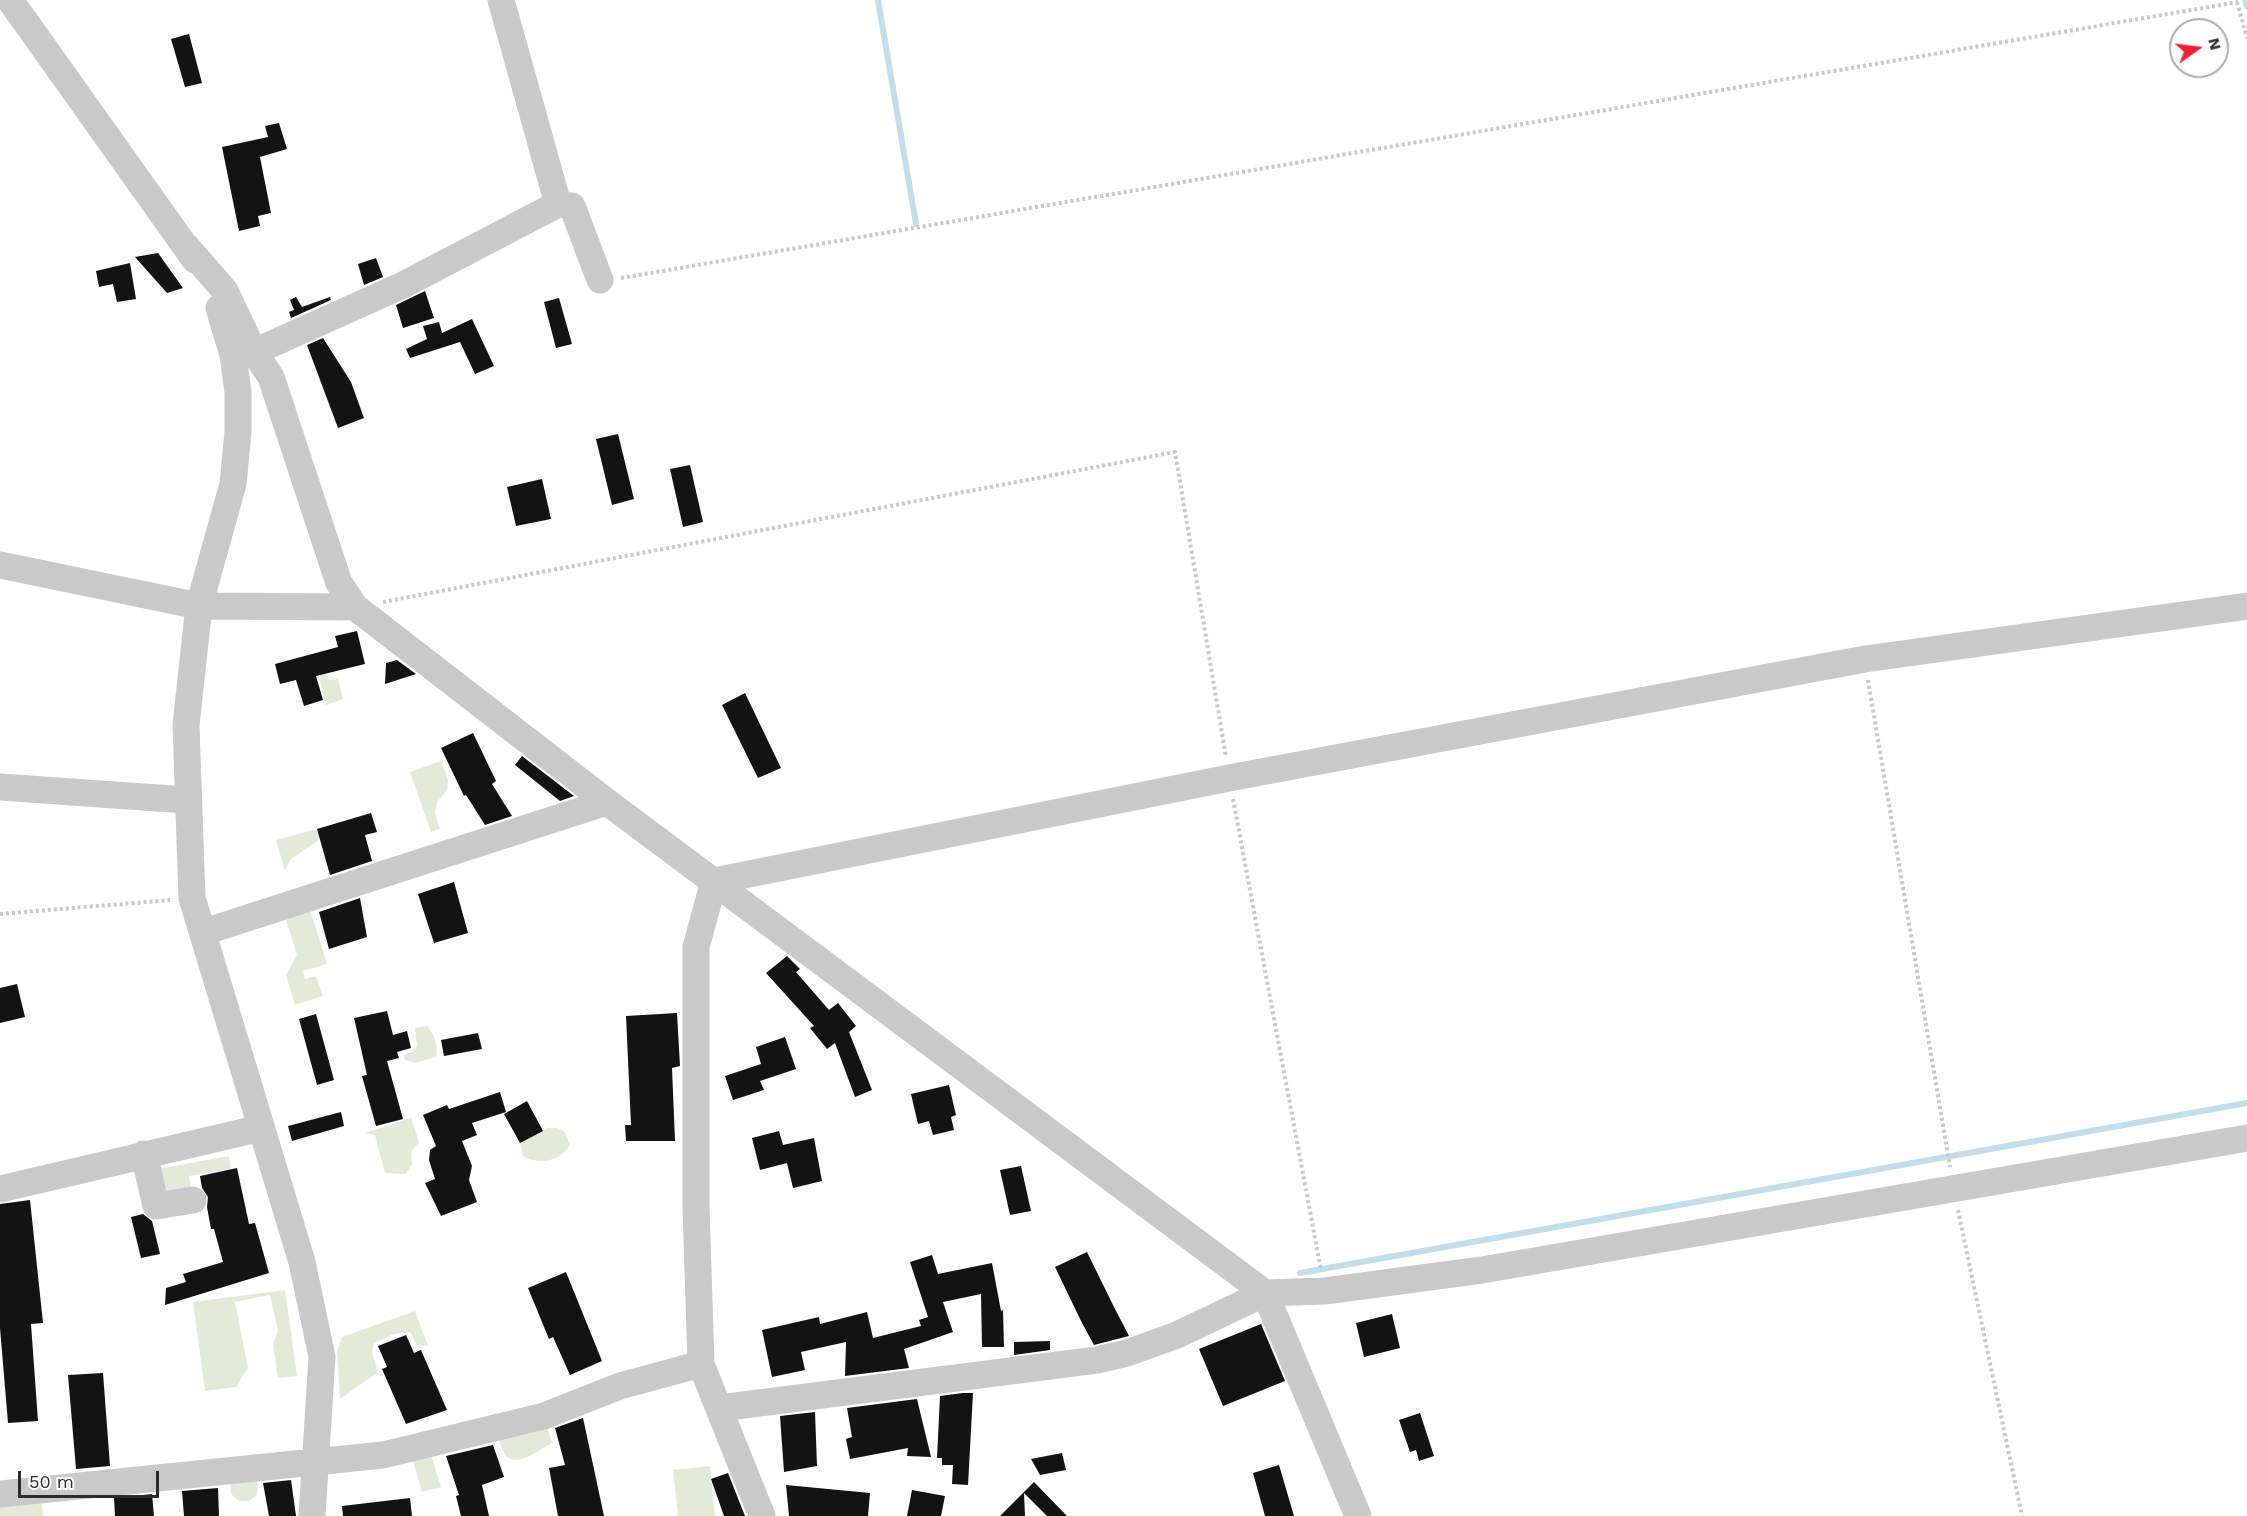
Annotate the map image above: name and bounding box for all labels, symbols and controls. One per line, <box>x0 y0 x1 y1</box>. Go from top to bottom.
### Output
north arrow <box>2169 18 2229 78</box>
text: N <box>2204 36 2226 52</box>
scale bar <box>21 1459 162 1497</box>
text: 50 m <box>29 1471 74 1492</box>

